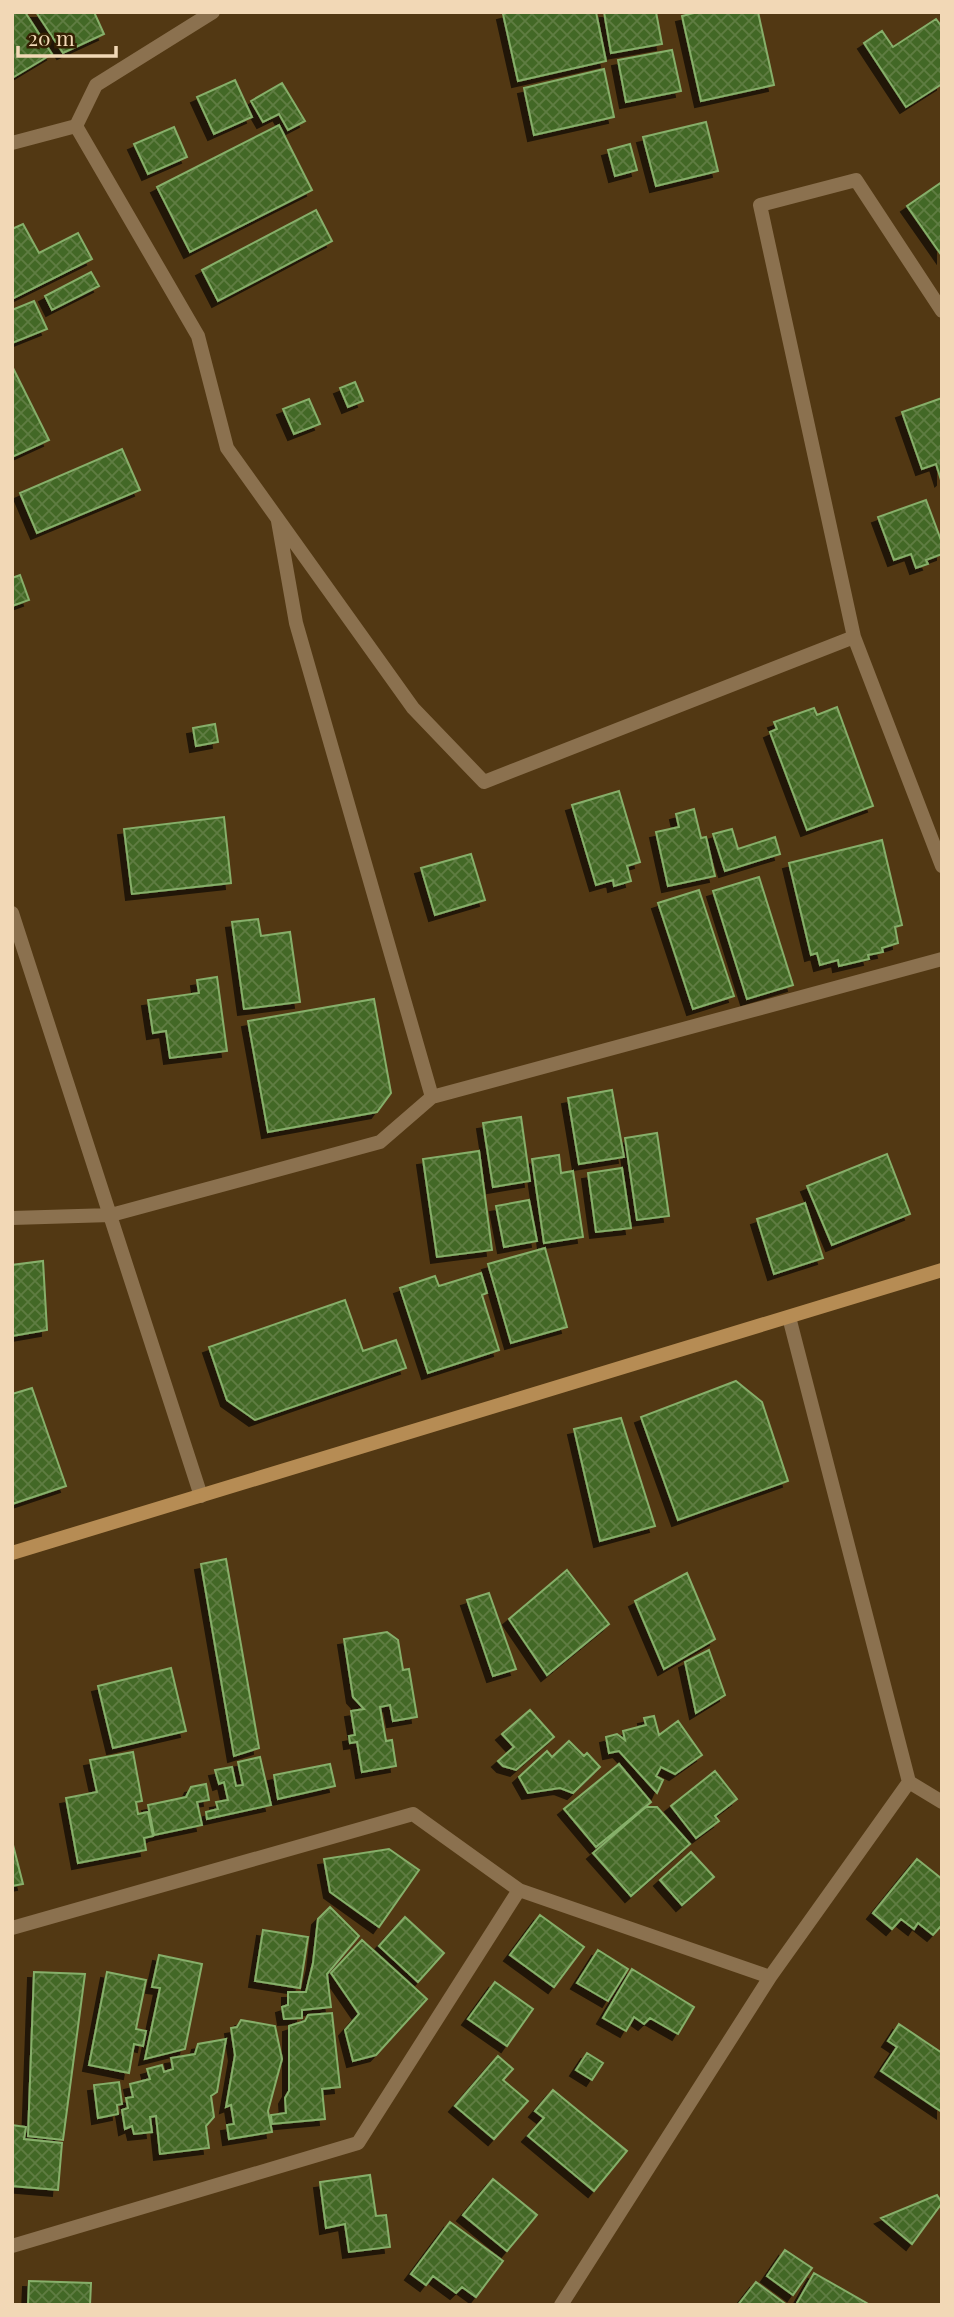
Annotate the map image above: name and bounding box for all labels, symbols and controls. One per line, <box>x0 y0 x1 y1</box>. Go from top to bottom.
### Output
scale bar <box>18 14 116 58</box>
text: 20 m <box>28 23 75 51</box>

